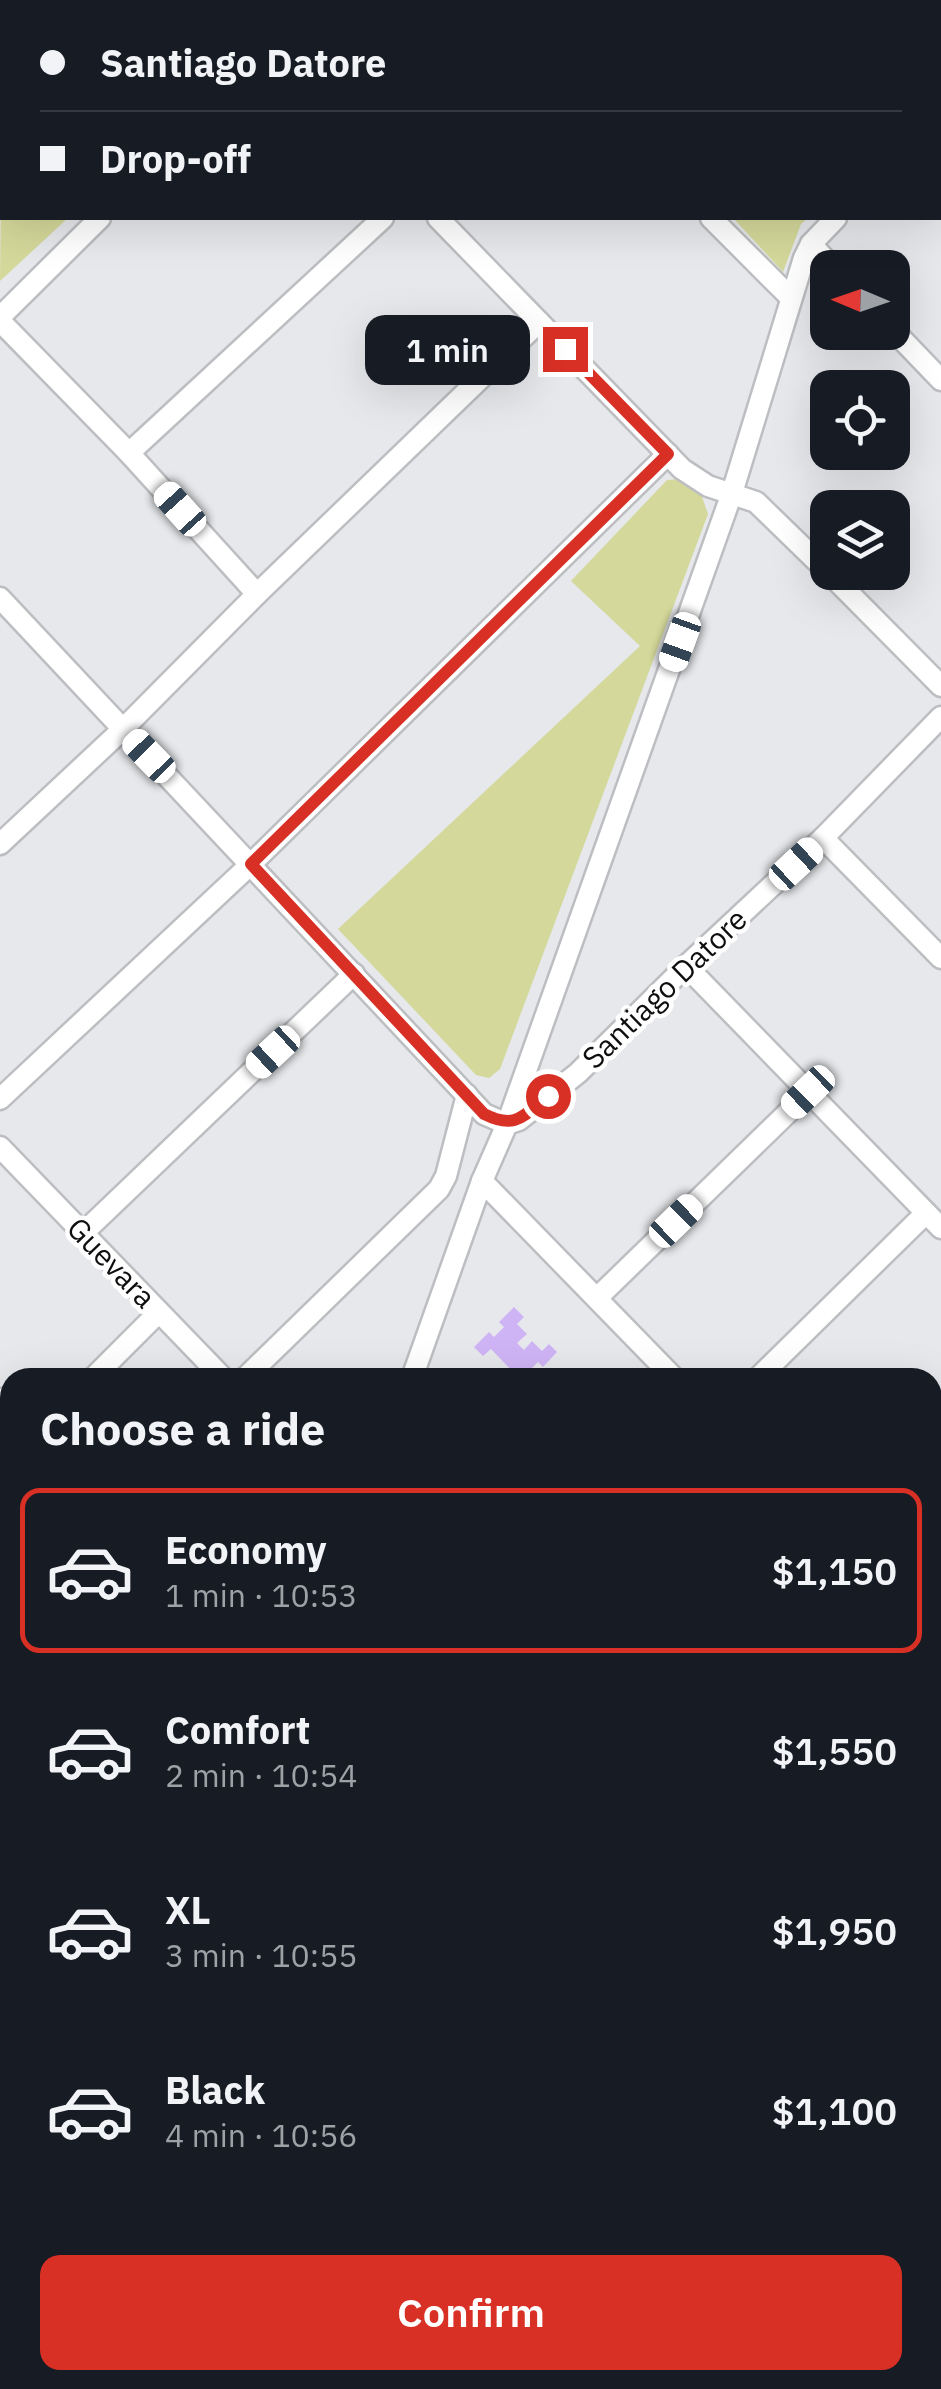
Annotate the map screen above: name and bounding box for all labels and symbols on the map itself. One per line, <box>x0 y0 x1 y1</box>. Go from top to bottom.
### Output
north arrow <box>810 250 910 350</box>
callout: 1 min <box>365 314 530 384</box>
route end <box>543 327 588 372</box>
car <box>149 477 211 541</box>
car <box>656 609 704 675</box>
car <box>117 724 181 788</box>
car <box>764 833 828 895</box>
street label: Santiago Datore <box>573 899 755 1077</box>
car <box>241 1021 305 1083</box>
car <box>776 1060 840 1124</box>
route start <box>526 1074 571 1119</box>
car <box>644 1189 708 1253</box>
street label: Guevara <box>59 1208 165 1316</box>

